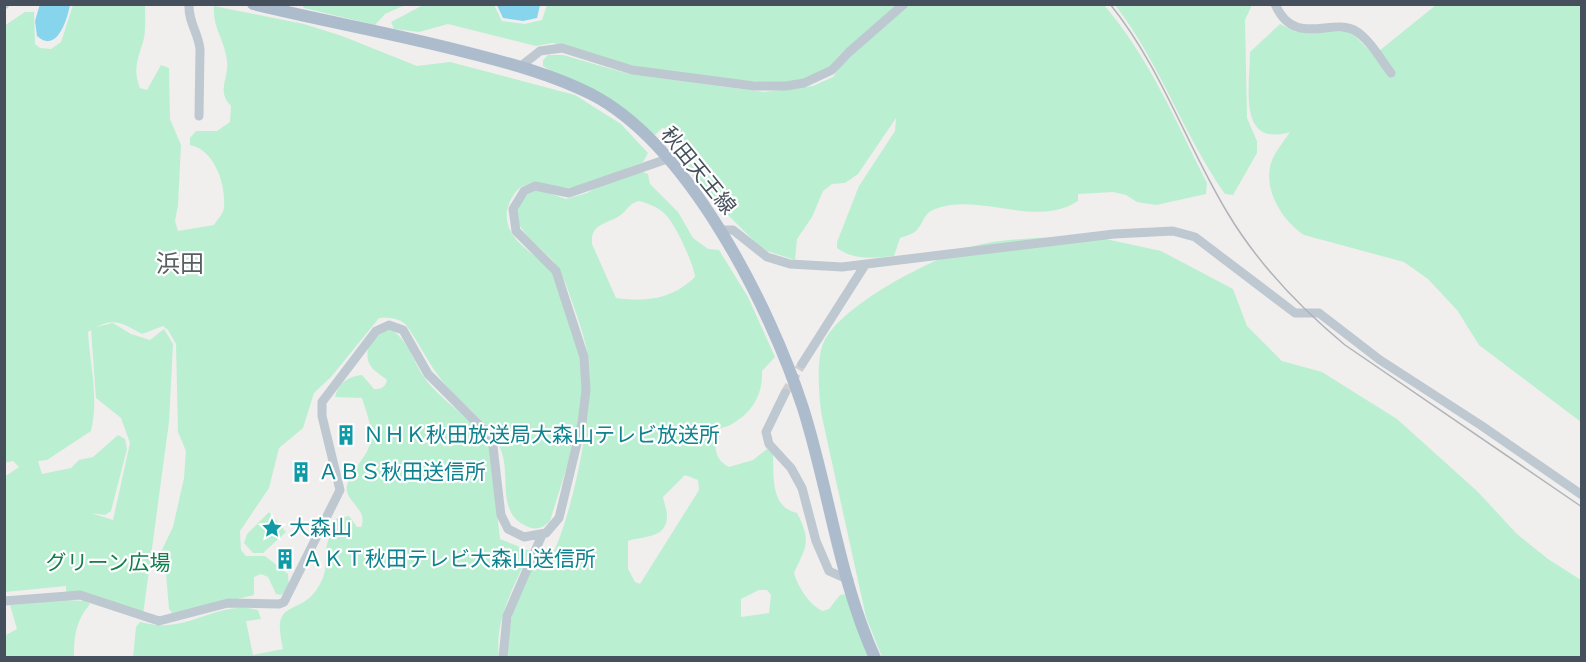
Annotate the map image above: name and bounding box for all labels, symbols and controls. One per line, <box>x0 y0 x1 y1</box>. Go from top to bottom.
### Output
street label: 秋田天王線 <box>657 123 740 218</box>
district label: 浜田 <box>156 251 204 277</box>
building icon: ＮＨＫ秋田放送局大森山テレビ放送所 <box>334 423 358 447</box>
place label: ＮＨＫ秋田放送局大森山テレビ放送所 <box>363 424 720 446</box>
building icon: ＡＢＳ秋田送信所 <box>289 460 313 484</box>
place label: ＡＢＳ秋田送信所 <box>318 461 486 483</box>
place icon: 大森山 <box>260 516 284 540</box>
place label: 大森山 <box>289 517 352 539</box>
building icon: ＡＫＴ秋田テレビ大森山送信所 <box>273 547 297 571</box>
place label: ＡＫＴ秋田テレビ大森山送信所 <box>302 548 596 570</box>
park label: グリーン広場 <box>46 552 170 574</box>

